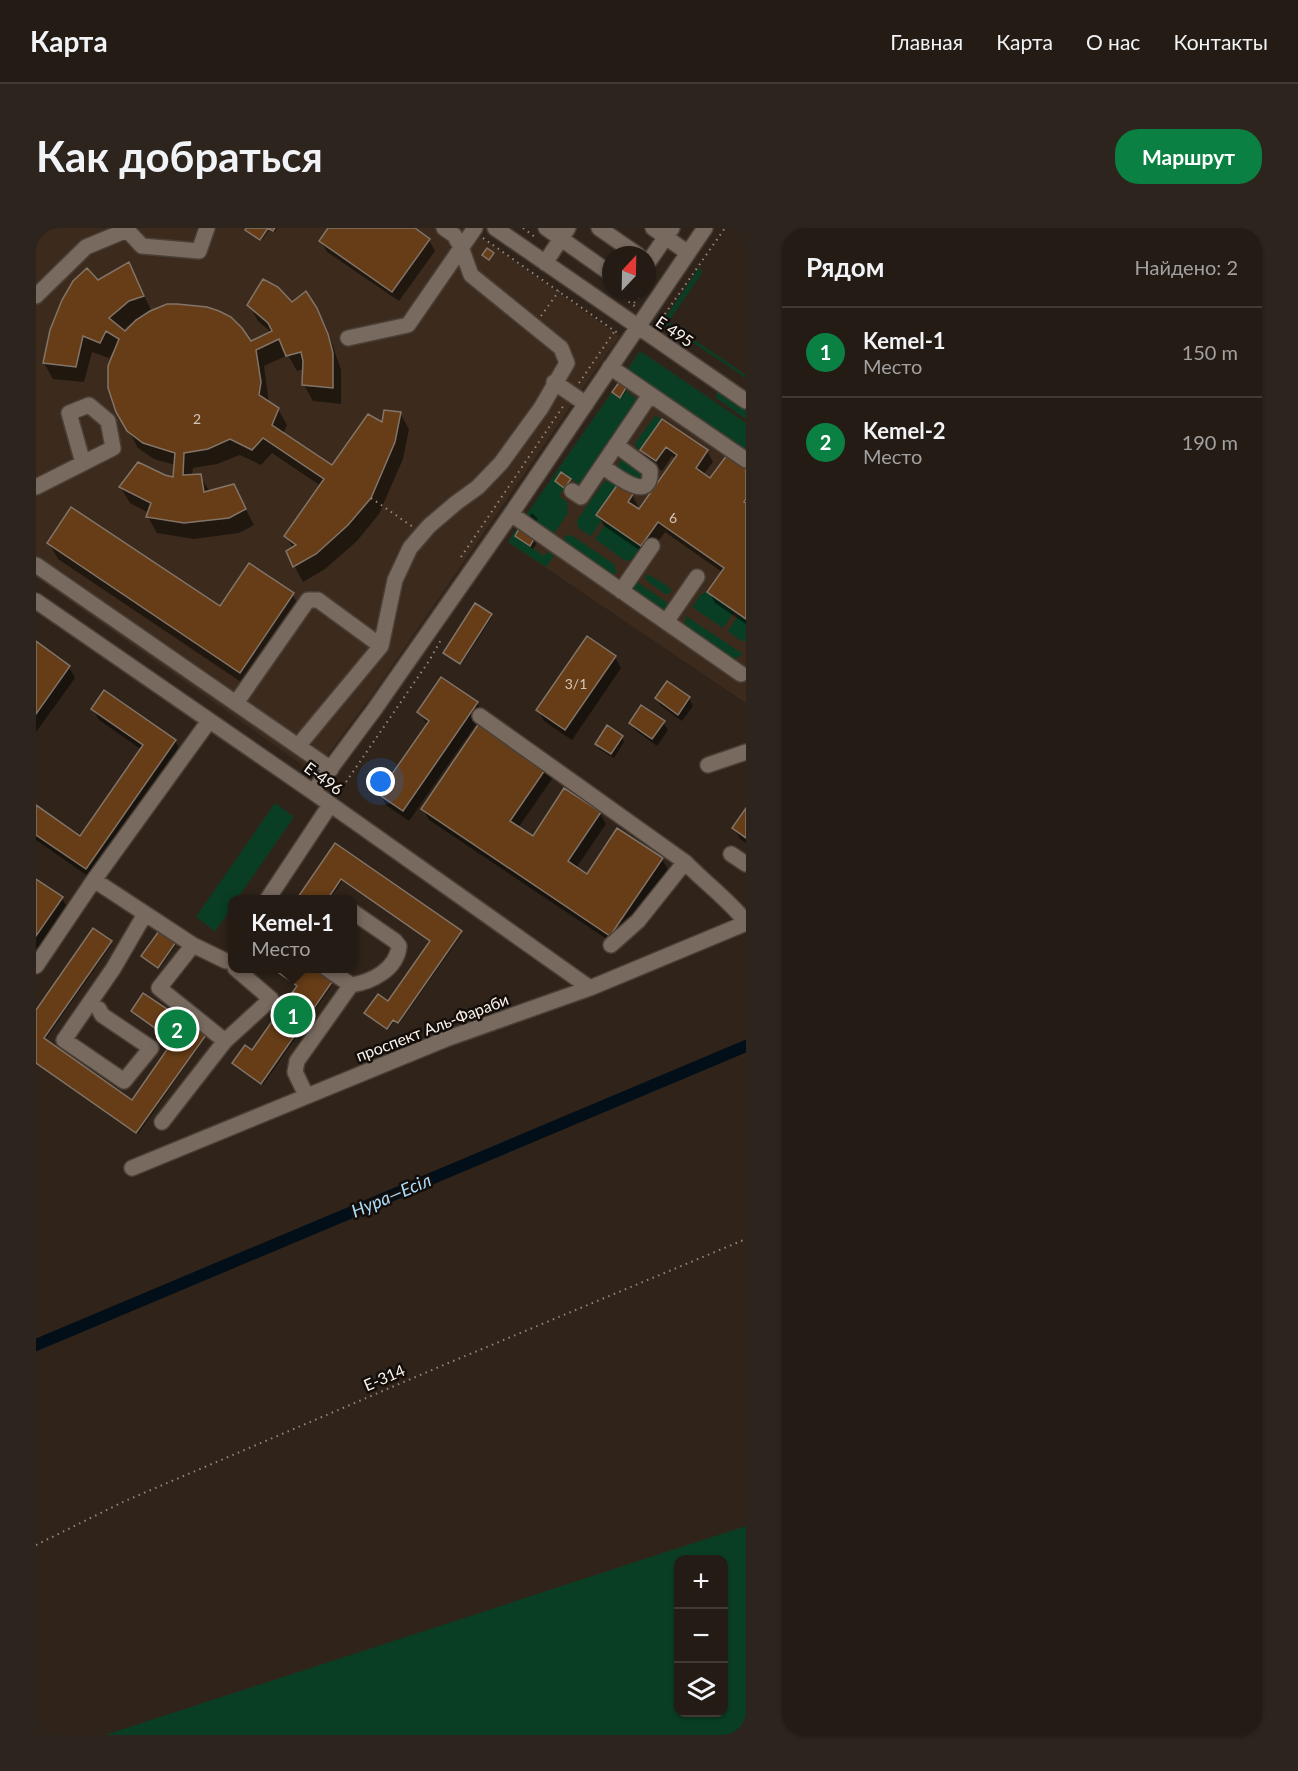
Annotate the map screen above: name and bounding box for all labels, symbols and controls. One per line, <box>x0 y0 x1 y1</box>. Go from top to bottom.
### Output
text: Карта <box>30 24 108 58</box>
text: Главная <box>890 29 963 54</box>
text: Карта <box>996 29 1053 54</box>
text: О нас <box>1086 29 1140 54</box>
text: Контакты <box>1173 29 1268 54</box>
button: Маршрут <box>1115 129 1262 184</box>
text: Как добраться <box>36 131 323 181</box>
north arrow <box>602 246 656 300</box>
text: Рядом <box>806 251 884 283</box>
text: Найдено: 2 <box>1135 255 1238 279</box>
street label: E 495 <box>653 312 697 350</box>
text: Kemel-1 <box>863 327 946 354</box>
text: 1 <box>820 340 831 364</box>
text: 150 m <box>1182 340 1238 364</box>
text: Место <box>863 354 922 378</box>
house number: 2 <box>193 410 201 427</box>
text: Kemel-2 <box>863 417 946 444</box>
text: 2 <box>820 430 831 454</box>
text: 190 m <box>1182 430 1238 454</box>
text: Место <box>863 444 922 468</box>
house number: 6 <box>669 509 677 526</box>
house number: 3/1 <box>565 675 587 692</box>
street label: E-496 <box>301 758 347 798</box>
your location <box>366 767 395 796</box>
popup <box>228 895 357 973</box>
text: Kemel-1 <box>251 909 334 936</box>
text: Место <box>251 936 311 960</box>
street label: проспект Аль-Фараби <box>353 989 511 1065</box>
pin: 1 <box>274 992 312 1038</box>
pin: 2 <box>158 1006 196 1052</box>
water label: Нура—Есіл <box>348 1168 434 1222</box>
street label: E-314 <box>360 1360 408 1394</box>
map controls <box>674 1555 728 1717</box>
button: + <box>674 1555 728 1609</box>
button: − <box>674 1609 728 1663</box>
button: layers <box>674 1663 728 1717</box>

